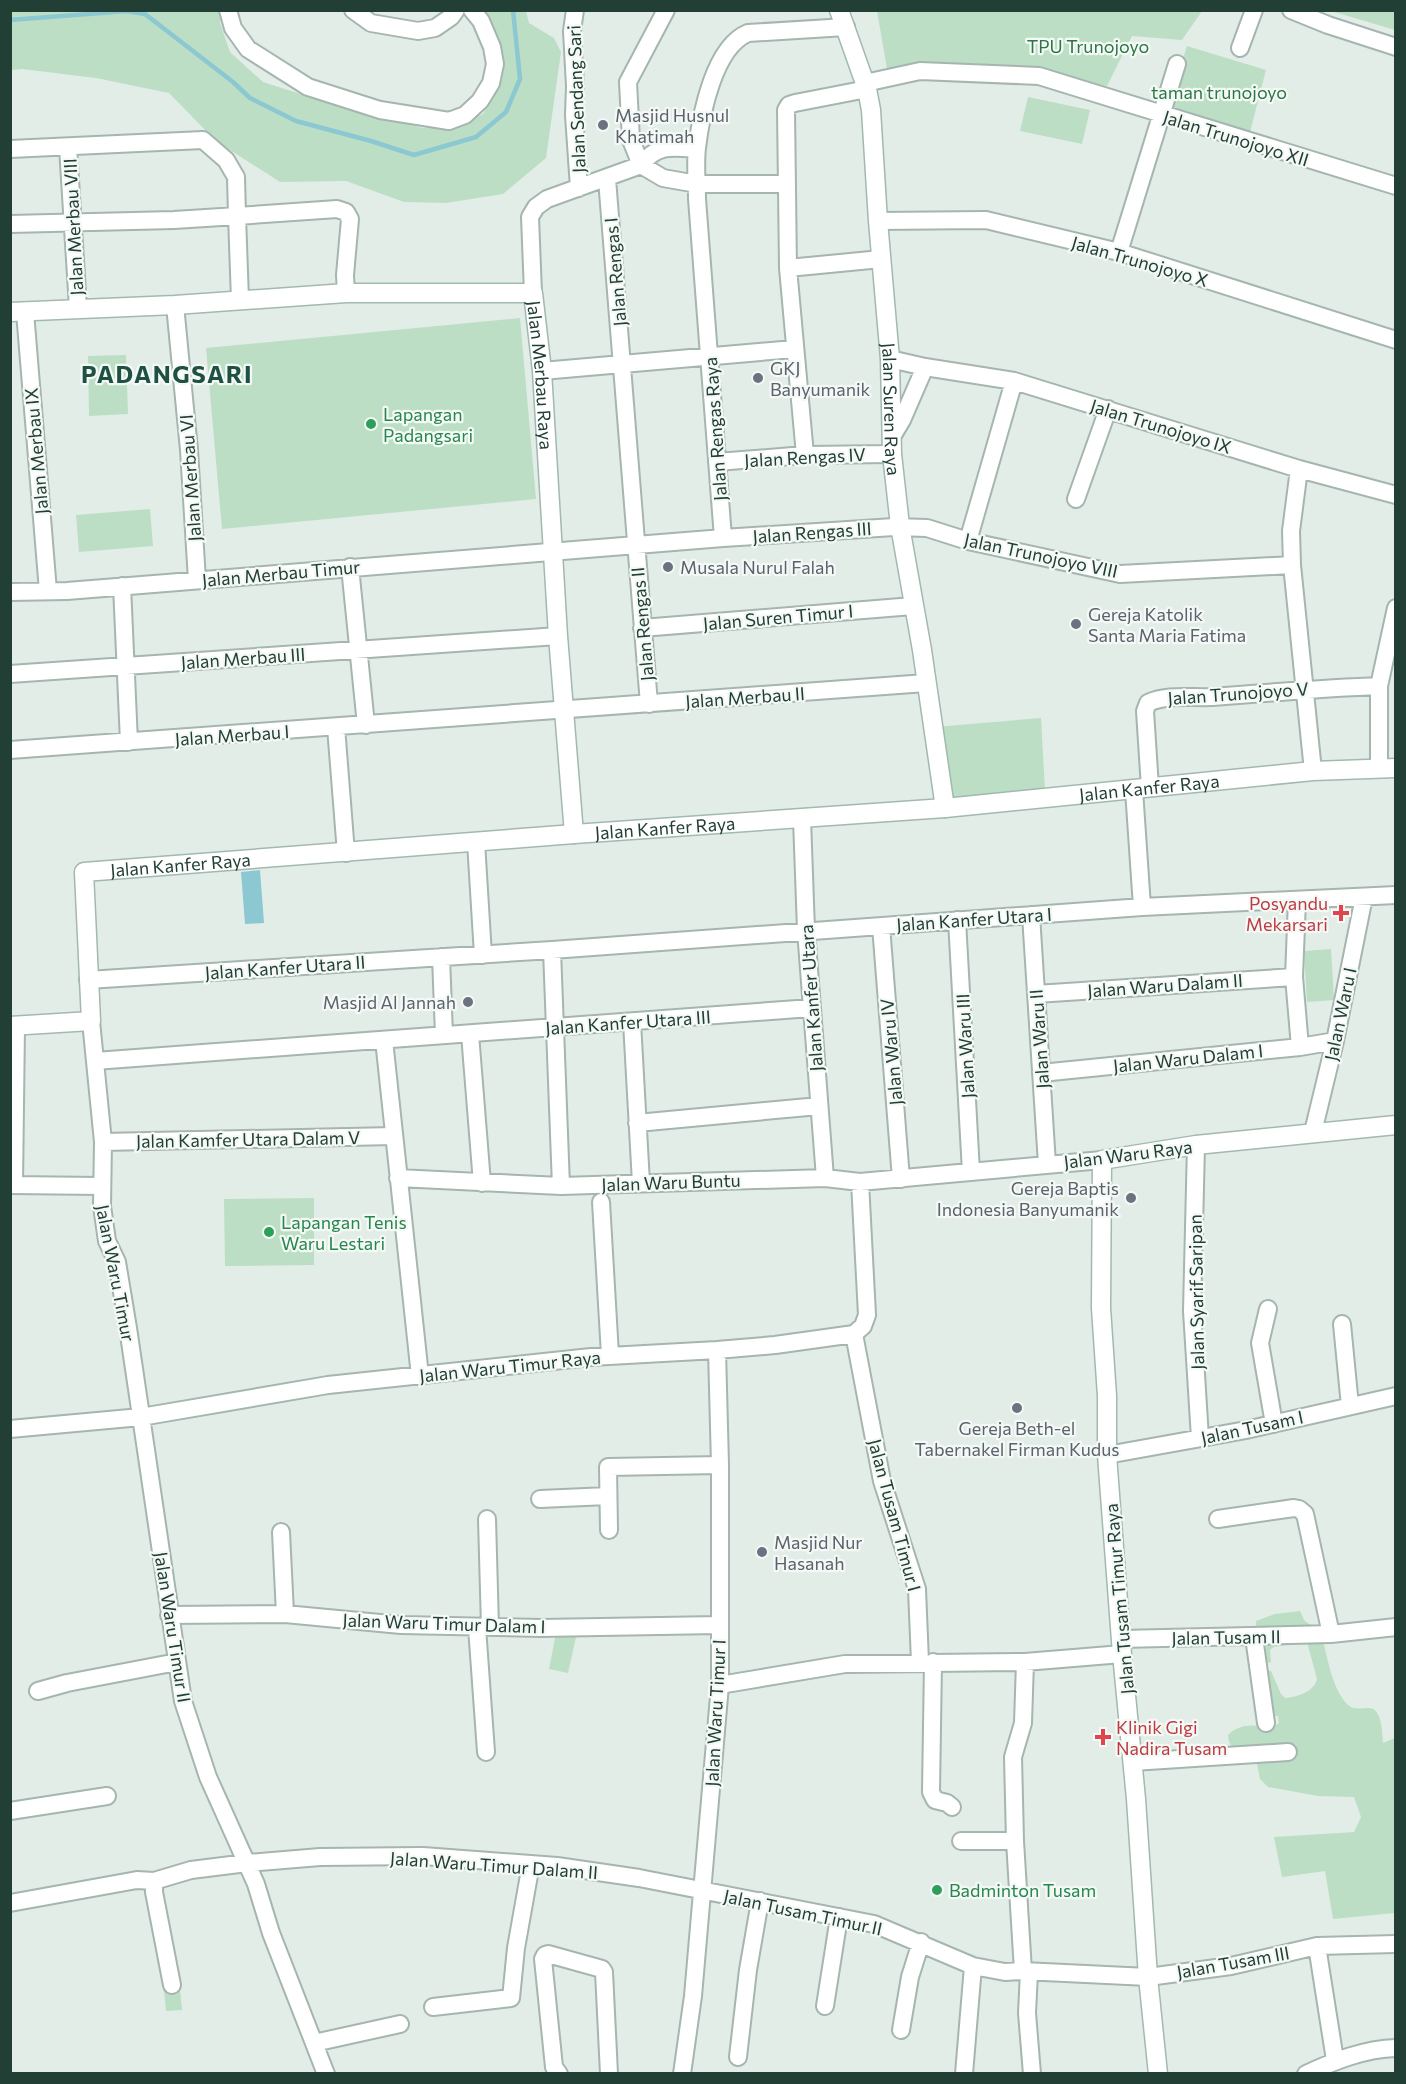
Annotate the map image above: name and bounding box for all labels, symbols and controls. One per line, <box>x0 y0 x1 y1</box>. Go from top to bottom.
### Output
street label: Jalan Sendang Sari <box>562 25 590 173</box>
park label: TPU Trunojoyo <box>1027 35 1149 57</box>
park label: taman trunojoyo <box>1151 81 1287 103</box>
place label: Masjid Husnul Khatimah <box>615 104 729 147</box>
street label: Jalan Trunojoyo XII <box>1160 105 1312 171</box>
marker: Masjid Husnul Khatimah <box>596 118 610 132</box>
street label: Jalan Merbau VIII <box>58 158 88 296</box>
street label: Jalan Rengas I <box>599 217 631 327</box>
street label: Jalan Trunojoyo X <box>1069 231 1211 291</box>
street label: Jalan Merbau Raya <box>523 299 558 450</box>
street label: Jalan Suren Raya <box>878 342 905 477</box>
street label: Jalan Rengas Raya <box>699 356 731 502</box>
place label: GKJ Banyumanik <box>770 357 871 400</box>
district label: PADANGSARI <box>81 359 253 388</box>
marker: GKJ Banyumanik <box>751 371 765 385</box>
street label: Jalan Merbau IX <box>20 387 52 515</box>
street label: Jalan Trunojoyo IX <box>1088 394 1234 458</box>
place label: Lapangan Padangsari <box>383 403 473 446</box>
street label: Jalan Merbau VI <box>175 414 205 542</box>
marker: Lapangan Padangsari <box>364 417 378 431</box>
street label: Jalan Rengas IV <box>744 443 866 471</box>
street label: Jalan Rengas III <box>752 517 872 547</box>
street label: Jalan Trunojoyo VIII <box>962 528 1120 582</box>
street label: Jalan Merbau Timur <box>201 555 361 591</box>
place label: Musala Nurul Falah <box>680 556 835 578</box>
marker: Musala Nurul Falah <box>661 560 675 574</box>
street label: Jalan Rengas II <box>626 566 658 682</box>
street label: Jalan Suren Timur I <box>702 599 854 635</box>
place label: Gereja Katolik Santa Maria Fatima <box>1088 603 1246 646</box>
marker: Gereja Katolik Santa Maria Fatima <box>1069 617 1083 631</box>
street label: Jalan Merbau III <box>180 643 306 673</box>
street label: Jalan Trunojoyo V <box>1167 677 1309 709</box>
street label: Jalan Merbau II <box>684 682 806 712</box>
street label: Jalan Merbau I <box>174 720 290 750</box>
street label: Jalan Kanfer Raya <box>1078 769 1220 805</box>
street label: Jalan Kanfer Raya <box>594 812 736 844</box>
street label: Jalan Kanfer Raya <box>109 848 251 881</box>
place label: Posyandu Mekarsari <box>1246 892 1328 935</box>
street label: Jalan Kanfer Utara I <box>895 903 1053 935</box>
marker: Posyandu Mekarsari <box>1332 904 1350 922</box>
street label: Jalan Kanfer Utara <box>795 924 827 1072</box>
street label: Jalan Kanfer Utara II <box>204 950 366 984</box>
street label: Jalan Waru I <box>1319 965 1361 1063</box>
street label: Jalan Waru Dalam II <box>1087 969 1243 1001</box>
street label: Jalan Waru II <box>1025 988 1053 1090</box>
place label: Masjid Al Jannah <box>323 991 456 1013</box>
street label: Jalan Waru III <box>951 993 979 1099</box>
marker: Masjid Al Jannah <box>461 995 475 1009</box>
street label: Jalan Waru IV <box>875 998 907 1106</box>
street label: Jalan Kanfer Utara III <box>544 1005 712 1039</box>
street label: Jalan Waru Dalam I <box>1112 1039 1264 1077</box>
street label: Jalan Kamfer Utara Dalam V <box>136 1126 360 1152</box>
street label: Jalan Waru Raya <box>1062 1135 1194 1173</box>
street label: Jalan Waru Buntu <box>601 1169 741 1195</box>
place label: Gereja Baptis Indonesia Banyumanik <box>937 1177 1119 1220</box>
marker: Gereja Baptis Indonesia Banyumanik <box>1124 1191 1138 1205</box>
street label: Jalan Waru Timur <box>92 1203 140 1343</box>
place label: Lapangan Tenis Waru Lestari <box>281 1211 407 1254</box>
street label: Jalan Syarif Saripan <box>1184 1214 1208 1370</box>
marker: Lapangan Tenis Waru Lestari <box>262 1225 276 1239</box>
street label: Jalan Waru Timur Raya <box>418 1346 602 1386</box>
marker: Gereja Beth-el Tabernakel Firman Kudus <box>1010 1401 1024 1415</box>
street label: Jalan Tusam I <box>1199 1405 1305 1449</box>
place label: Gereja Beth-el Tabernakel Firman Kudus <box>915 1417 1119 1460</box>
street label: Jalan Tusam Timur I <box>864 1436 926 1594</box>
street label: Jalan Tusam Timur Raya <box>1100 1503 1138 1695</box>
place label: Masjid Nur Hasanah <box>774 1531 863 1574</box>
marker: Masjid Nur Hasanah <box>755 1545 769 1559</box>
street label: Jalan Waru Timur II <box>150 1550 196 1704</box>
street label: Jalan Waru Timur Dalam I <box>342 1608 546 1638</box>
street label: Jalan Tusam II <box>1171 1625 1281 1649</box>
street label: Jalan Waru Timur I <box>700 1639 730 1787</box>
place label: Klinik Gigi Nadira Tusam <box>1116 1716 1227 1759</box>
marker: Klinik Gigi Nadira Tusam <box>1094 1728 1112 1746</box>
street label: Jalan Waru Timur Dalam II <box>389 1847 599 1883</box>
place label: Badminton Tusam <box>949 1879 1096 1901</box>
marker: Badminton Tusam <box>930 1883 944 1897</box>
street label: Jalan Tusam Timur II <box>722 1884 884 1940</box>
street label: Jalan Tusam III <box>1175 1941 1291 1983</box>

